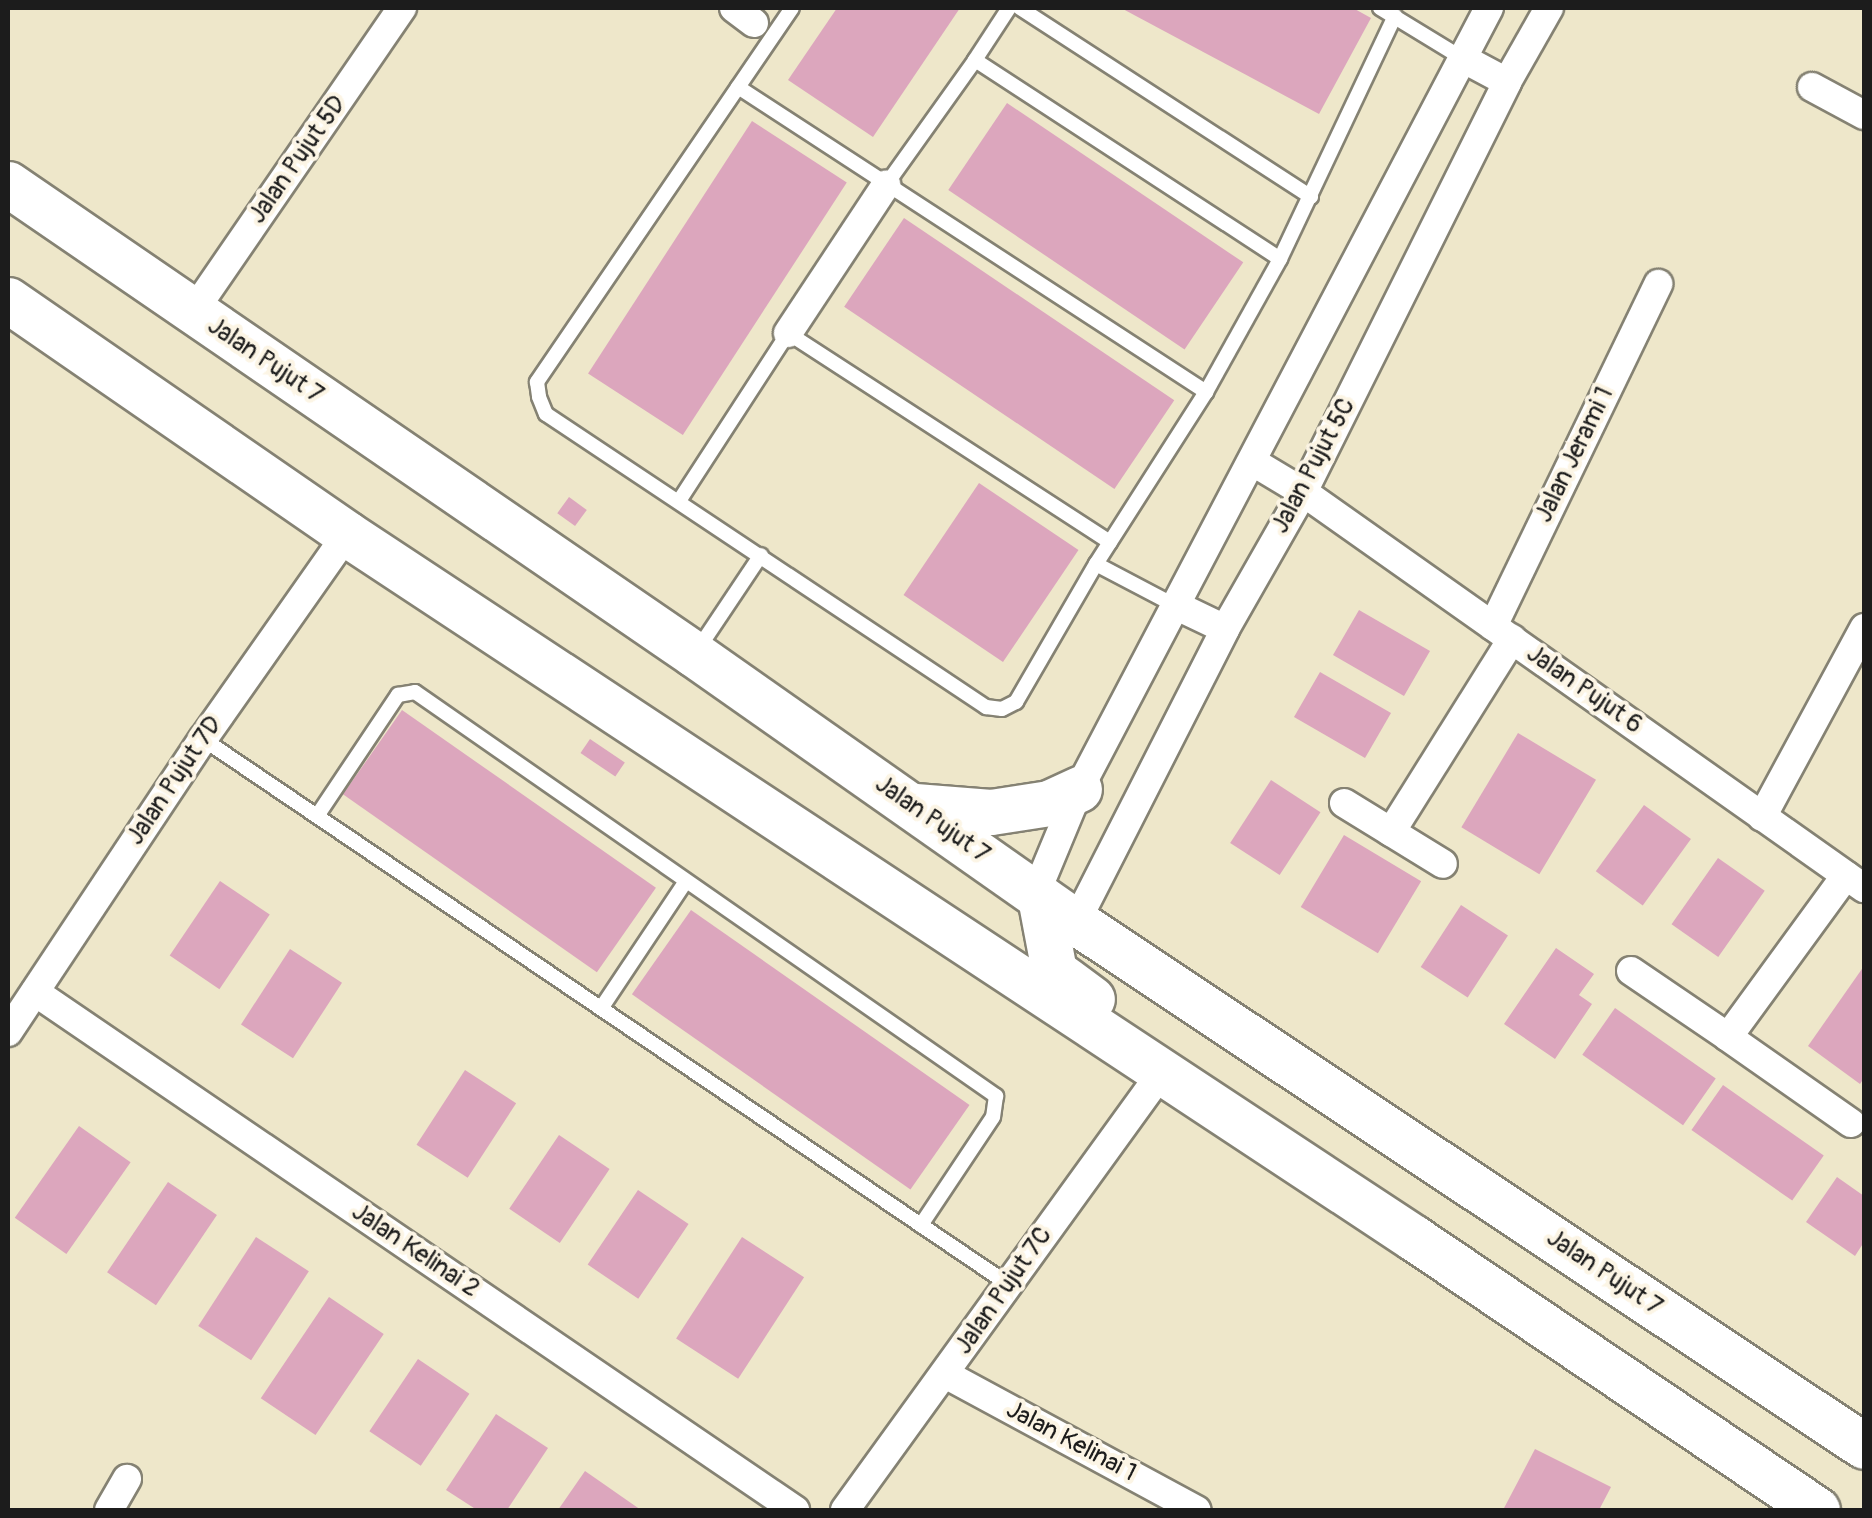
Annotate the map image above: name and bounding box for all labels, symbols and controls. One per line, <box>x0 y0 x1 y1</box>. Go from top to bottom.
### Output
street label: Jalan Pujut 5D <box>243 90 353 230</box>
street label: Jalan Pujut 7 <box>202 311 328 411</box>
street label: Jalan Jerami 1 <box>1529 382 1621 528</box>
street label: Jalan Pujut 5C <box>1266 393 1362 539</box>
street label: Jalan Pujut 6 <box>1520 639 1648 741</box>
street label: Jalan Pujut 7D <box>121 711 229 851</box>
street label: Jalan Pujut 7 <box>869 770 995 870</box>
street label: Jalan Kelinai 2 <box>346 1197 484 1305</box>
street label: Jalan Pujut 7C <box>949 1222 1059 1360</box>
street label: Jalan Pujut 7 <box>1541 1223 1667 1323</box>
street label: Jalan Kelinai 1 <box>1001 1395 1141 1489</box>

